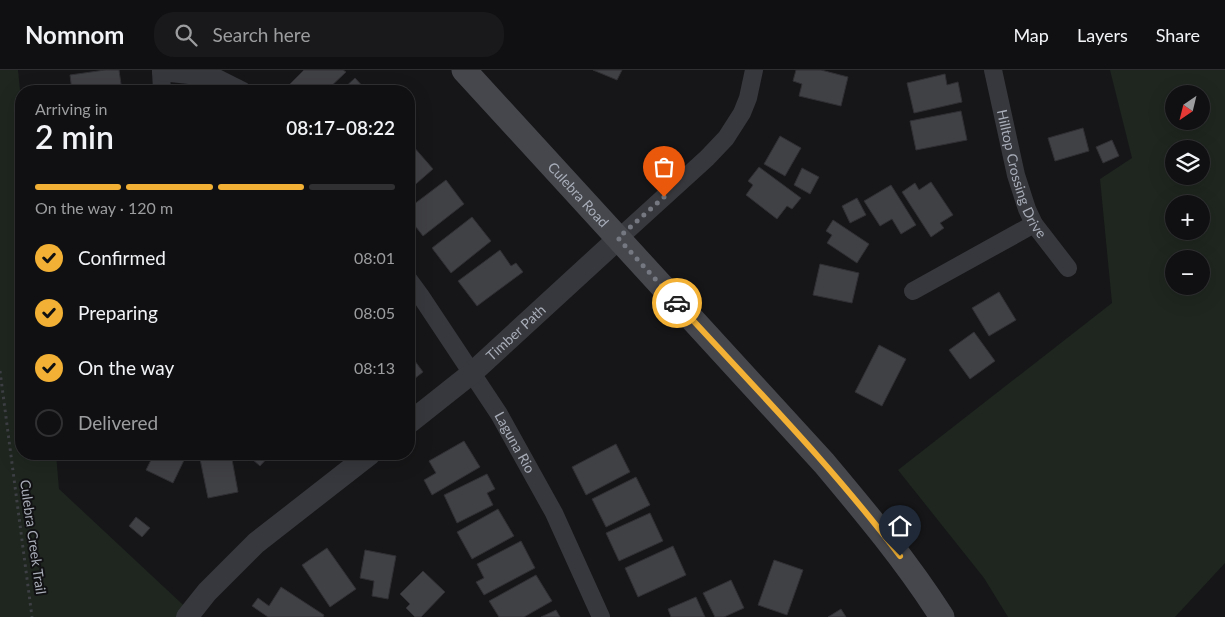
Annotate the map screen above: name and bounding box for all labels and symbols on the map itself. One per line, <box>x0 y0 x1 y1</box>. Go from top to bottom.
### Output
north arrow <box>1165 85 1210 130</box>
street label: Hilltop Crossing Drive <box>994 108 1051 241</box>
pin <box>643 146 685 197</box>
street label: Culebra Road <box>544 158 613 230</box>
courier <box>652 278 702 328</box>
street label: Timber Path <box>482 301 549 364</box>
street label: Laguna Rio <box>491 409 539 476</box>
street label: Culebra Creek Trail <box>17 478 50 595</box>
pin <box>879 505 921 556</box>

